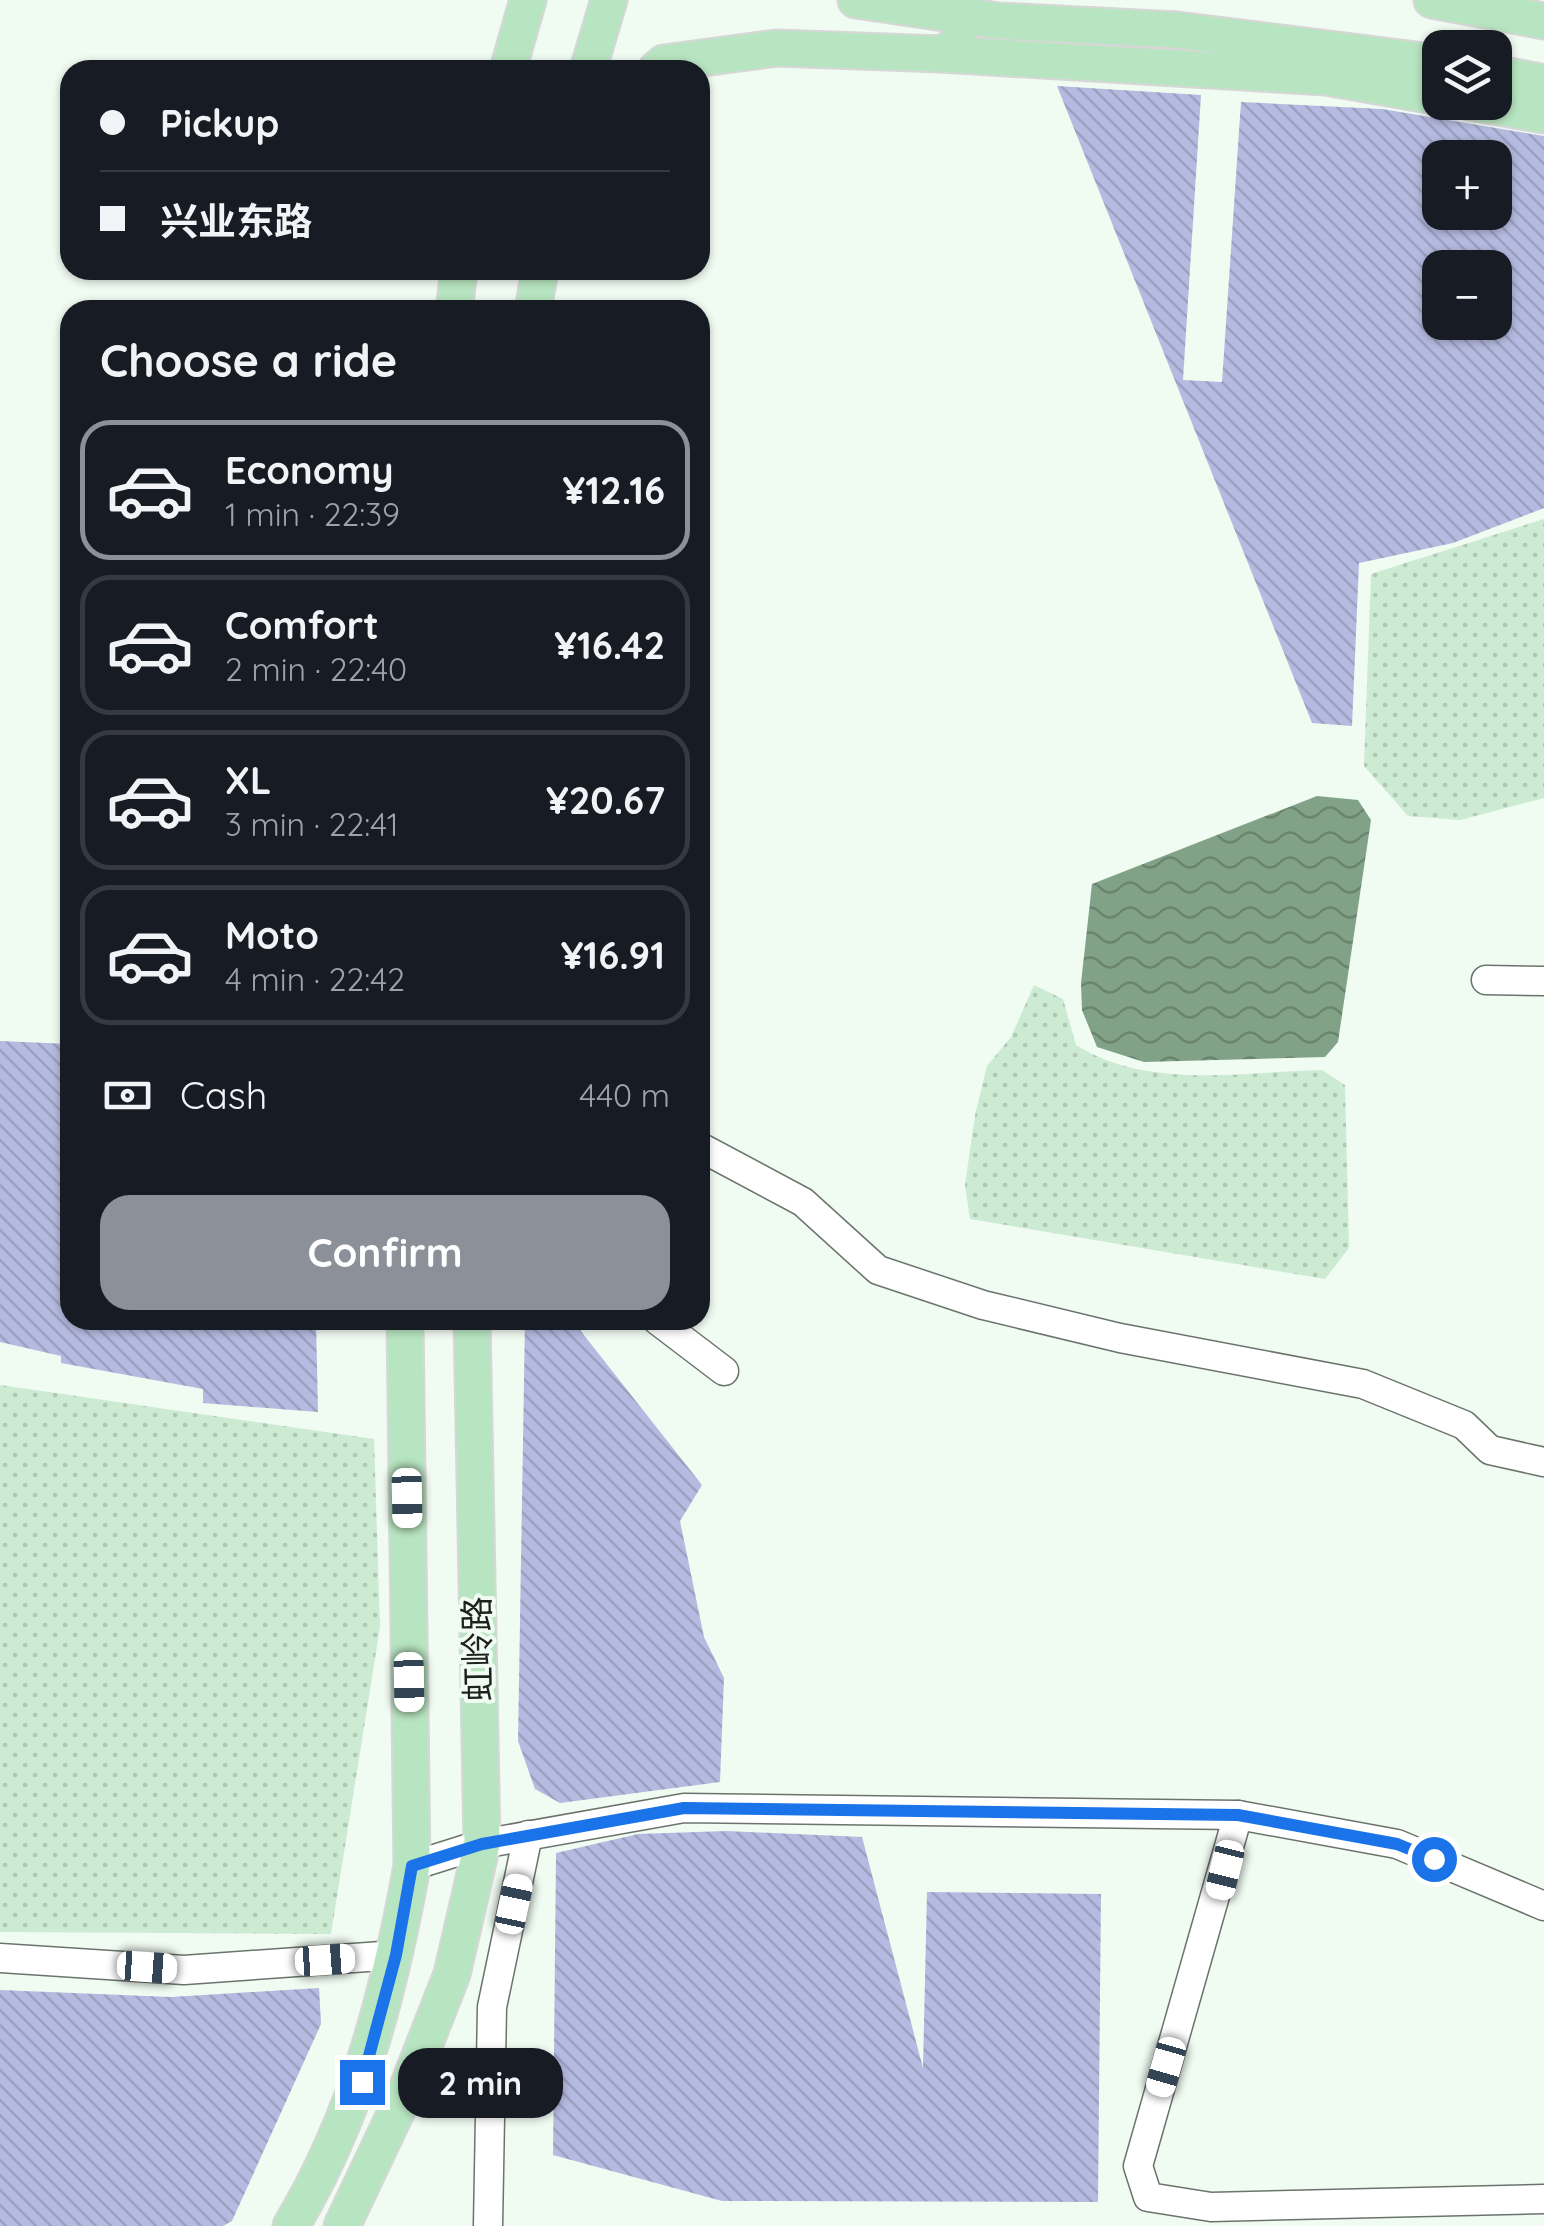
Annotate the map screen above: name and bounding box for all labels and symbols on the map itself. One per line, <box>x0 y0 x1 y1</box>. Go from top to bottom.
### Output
car <box>391 1468 423 1528</box>
street label: 虹岭路 <box>454 1596 500 1702</box>
car <box>393 1652 425 1712</box>
car <box>1203 1837 1247 1903</box>
route start <box>1412 1837 1457 1882</box>
car <box>493 1872 535 1936</box>
car <box>294 1943 356 1977</box>
car <box>116 1950 178 1984</box>
car <box>1143 2034 1189 2100</box>
callout: 2 min <box>397 2047 562 2117</box>
route end <box>340 2060 385 2105</box>

